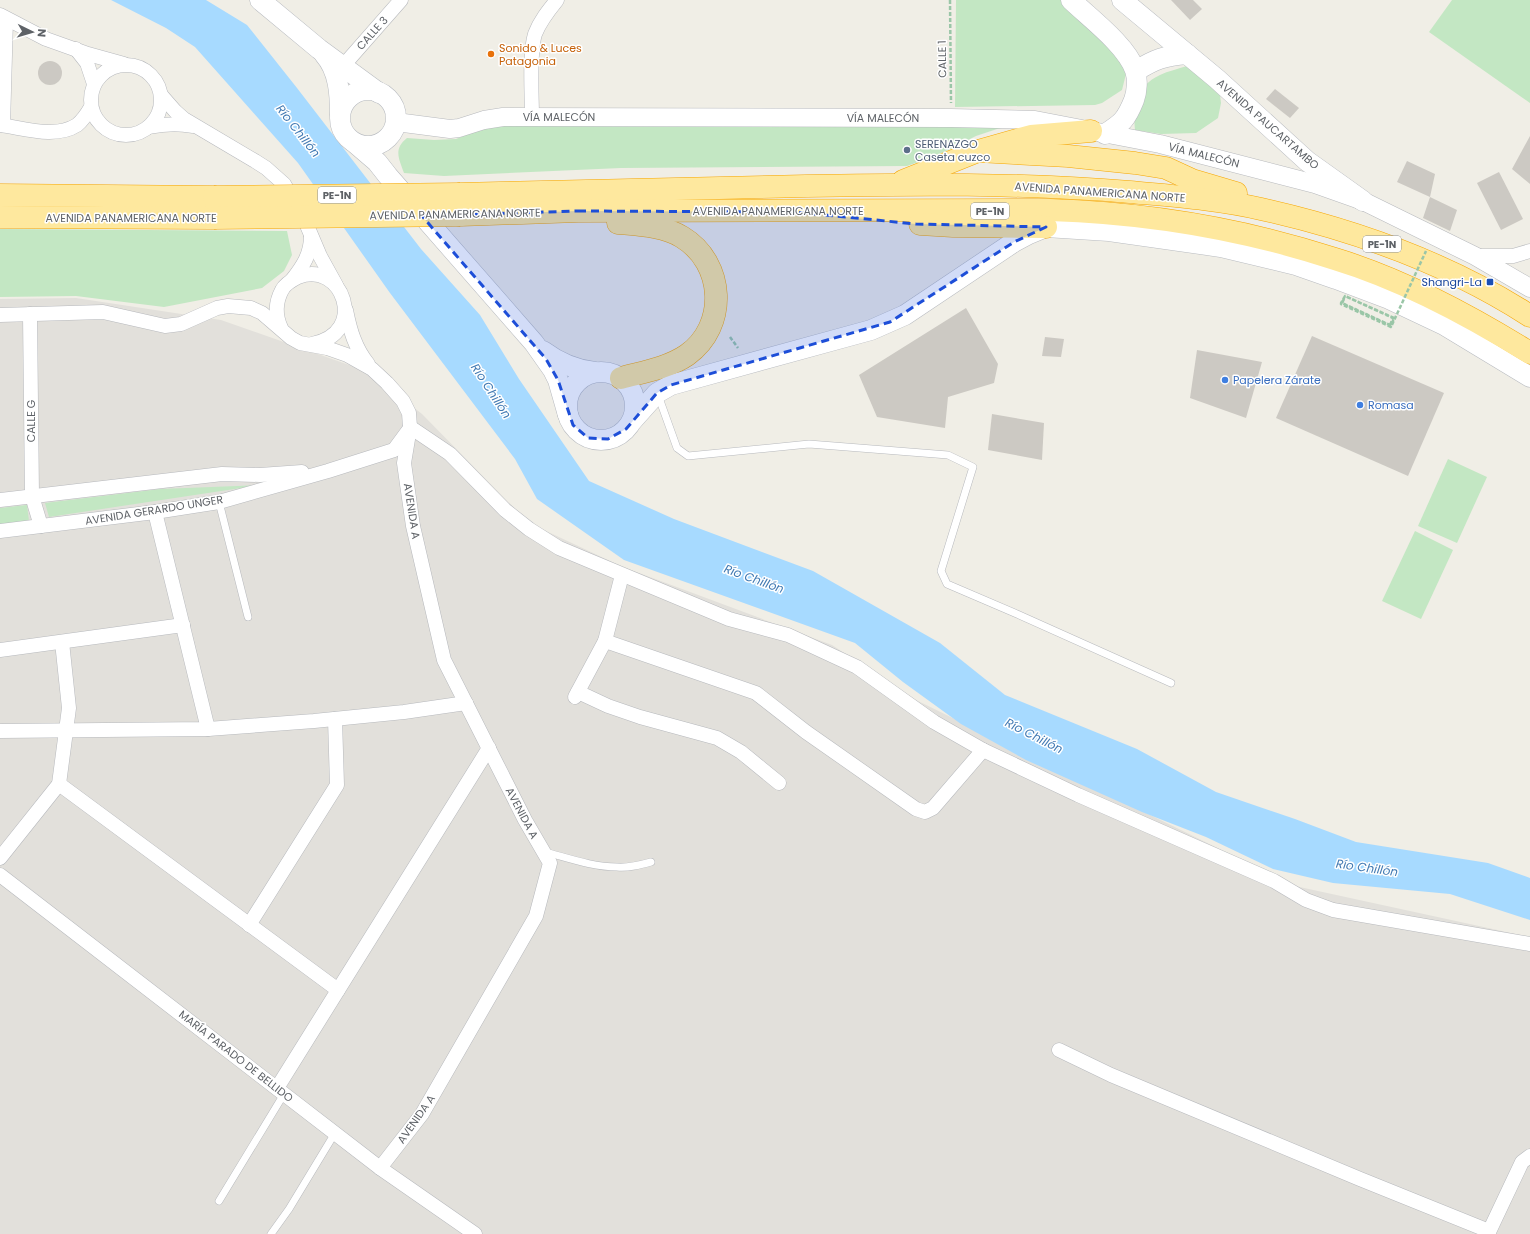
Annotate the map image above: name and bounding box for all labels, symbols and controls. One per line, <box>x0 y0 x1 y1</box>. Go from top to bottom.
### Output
north arrow <box>12 12 52 52</box>
street label: CALLE 3 <box>353 13 391 53</box>
text: N <box>34 28 50 38</box>
place label: Sonido & Luces Patagonia <box>499 40 582 69</box>
street label: CALLE 1 <box>934 40 950 78</box>
marker: Sonido & Luces Patagonia <box>486 49 496 59</box>
street label: AVENIDA PAUCARTAMBO <box>1213 75 1323 173</box>
water label: Río Chillón <box>272 101 324 161</box>
street label: VÍA MALECÓN <box>523 109 595 125</box>
street label: VÍA MALECÓN <box>847 110 919 126</box>
place label: SERENAZGO Caseta cuzco <box>915 136 990 165</box>
street label: VÍA MALECÓN <box>1167 138 1241 172</box>
marker: SERENAZGO Caseta cuzco <box>902 145 912 155</box>
street label: AVENIDA PANAMERICANA NORTE <box>1014 178 1186 206</box>
road number: PE-1N <box>318 187 356 203</box>
street label: AVENIDA PANAMERICANA NORTE <box>692 203 864 219</box>
road number: PE-1N <box>971 203 1009 219</box>
street label: AVENIDA PANAMERICANA NORTE <box>369 205 541 223</box>
street label: AVENIDA PANAMERICANA NORTE <box>45 210 217 226</box>
road number: PE-1N <box>1363 236 1401 252</box>
place label: Shangri-La <box>1422 274 1482 290</box>
marker: Shangri-La <box>1485 277 1495 287</box>
water label: Río Chillón <box>467 360 516 422</box>
place label: Papelera Zárate <box>1233 372 1321 388</box>
marker: Papelera Zárate <box>1220 375 1230 385</box>
place label: Romasa <box>1368 397 1414 413</box>
street label: CALLE G <box>23 399 39 442</box>
marker: Romasa <box>1355 400 1365 410</box>
street label: AVENIDA A <box>400 482 424 541</box>
street label: AVENIDA GERARDO UNGER <box>84 491 224 529</box>
water label: Río Chillón <box>722 560 787 597</box>
water label: Río Chillón <box>1002 714 1066 757</box>
street label: AVENIDA A <box>502 784 543 842</box>
water label: Río Chillón <box>1335 855 1399 880</box>
street label: MARÍA PARADO DE BELLIDO <box>175 1006 297 1106</box>
street label: AVENIDA A <box>393 1091 439 1147</box>

